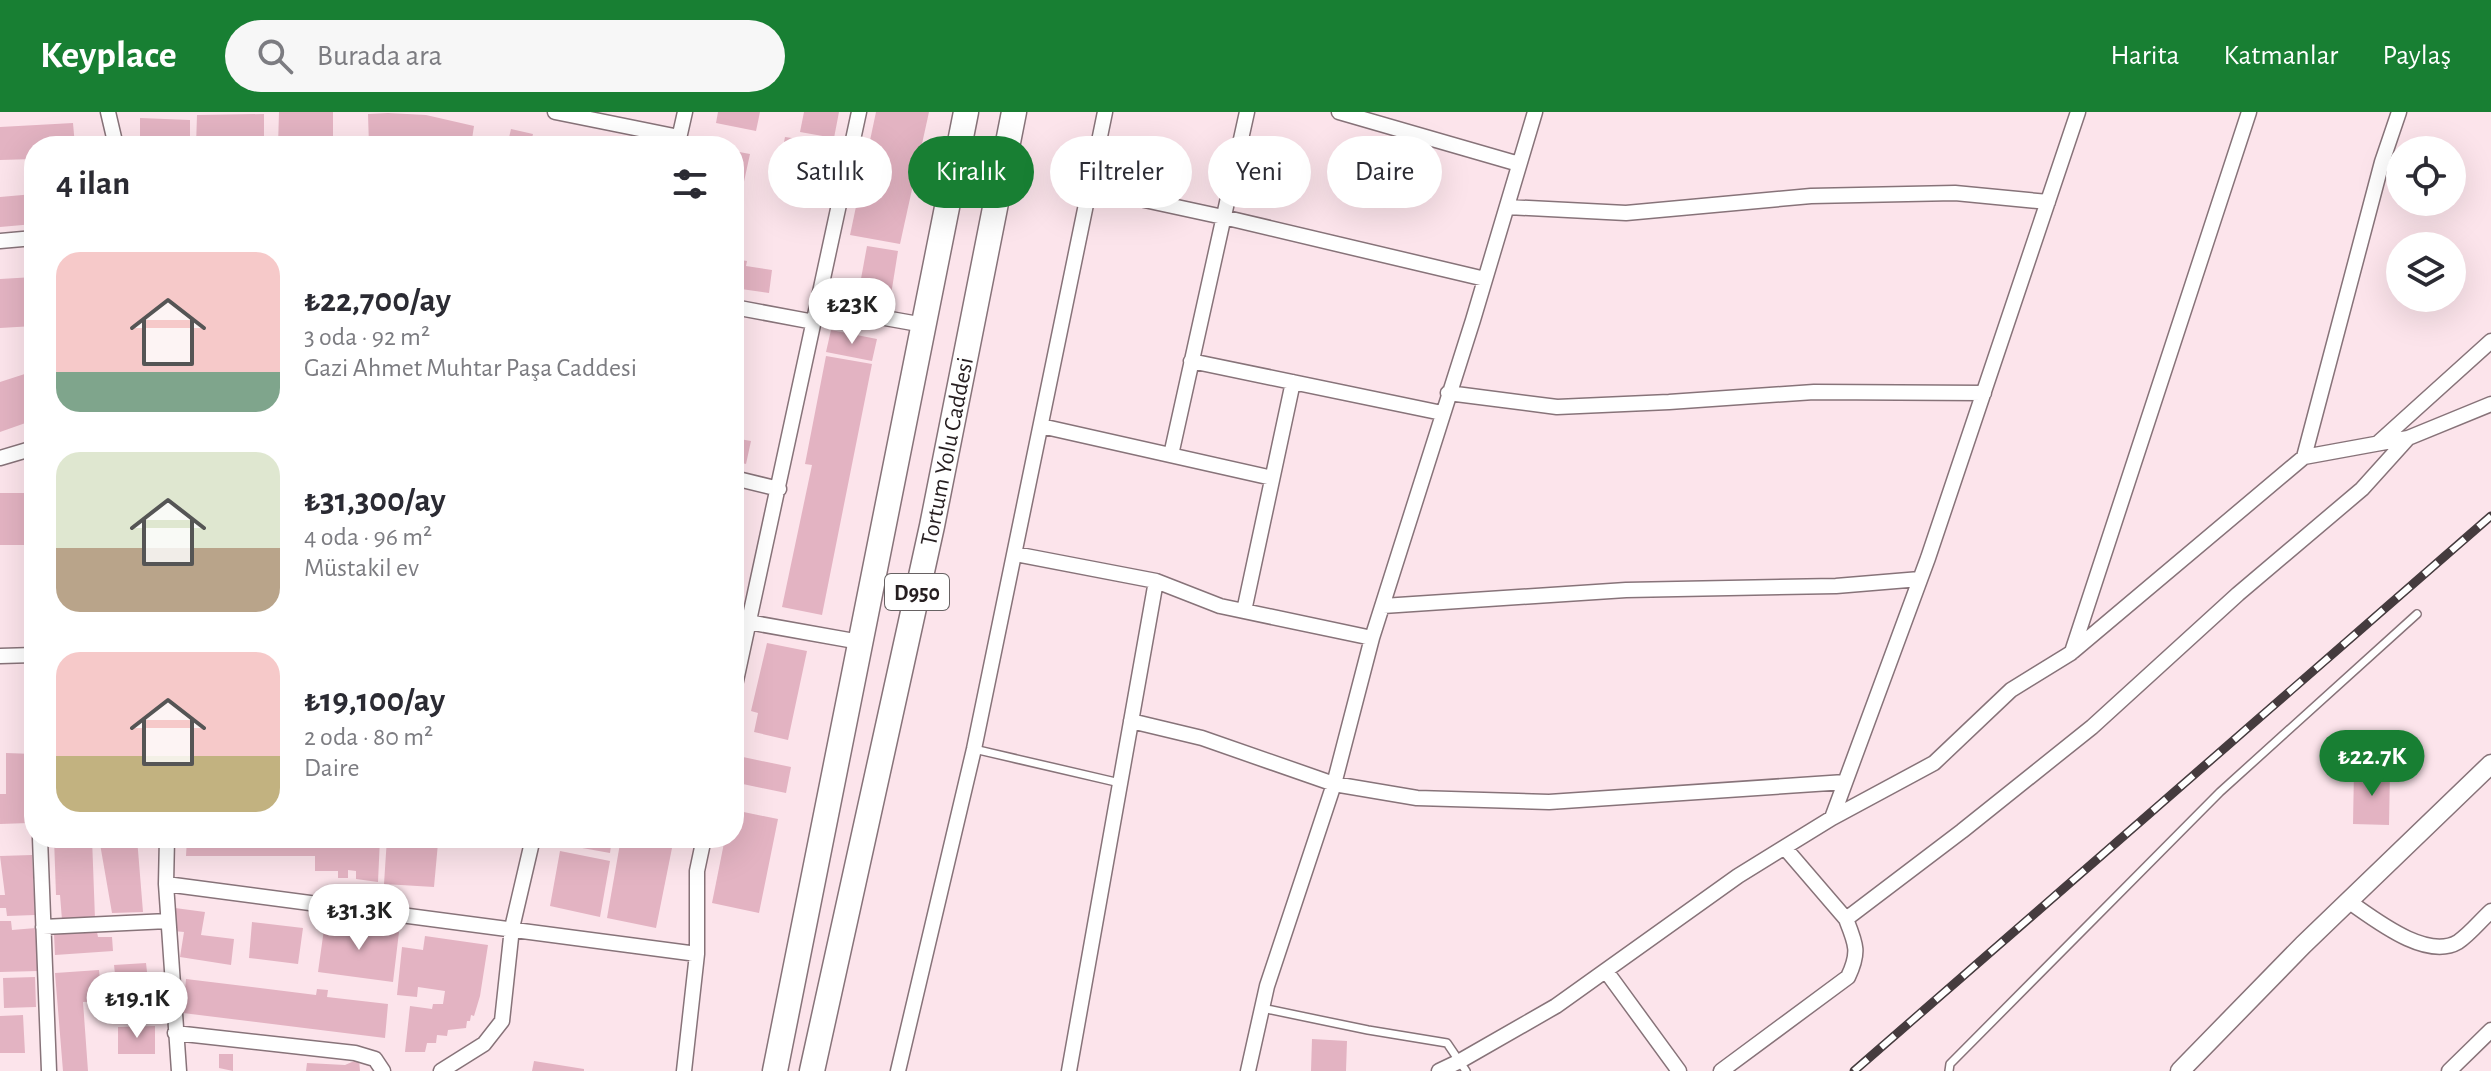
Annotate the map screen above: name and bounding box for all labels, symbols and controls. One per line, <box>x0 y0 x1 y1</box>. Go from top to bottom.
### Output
search box <box>225 20 785 92</box>
icon: search <box>253 34 297 78</box>
text: Keyplace <box>40 37 177 75</box>
text: Burada ara <box>317 41 442 71</box>
text: Harita <box>2110 42 2179 70</box>
text: Katmanlar <box>2223 42 2338 70</box>
text: Paylaş <box>2382 42 2451 70</box>
chip: Satılık <box>768 136 892 208</box>
chip: Kiralık <box>908 136 1034 208</box>
chip: Filtreler <box>1050 136 1192 208</box>
chip: Yeni <box>1208 136 1311 208</box>
chip: Daire <box>1327 136 1442 208</box>
map controls <box>2386 136 2466 312</box>
button: locate <box>2386 136 2466 216</box>
icon: filters <box>668 162 712 206</box>
text: 4 ilan <box>56 167 130 201</box>
button: layers <box>2386 232 2466 312</box>
pin: ₺23K <box>805 278 899 346</box>
icon: home <box>120 284 216 380</box>
text: ₺22,700/ay <box>304 284 451 318</box>
text: ₺23K <box>827 291 877 317</box>
text: 3 oda · 92 m² <box>304 324 430 350</box>
text: Gazi Ahmet Muhtar Paşa Caddesi <box>304 355 637 381</box>
street label: Tortum Yolu Caddesi <box>917 355 978 548</box>
icon: home <box>120 484 216 580</box>
text: ₺31,300/ay <box>304 484 446 518</box>
text: 4 oda · 96 m² <box>304 524 432 550</box>
text: Müstakil ev <box>304 555 419 581</box>
road number: D950 <box>885 574 949 610</box>
icon: home <box>120 684 216 780</box>
text: ₺19,100/ay <box>304 684 445 718</box>
text: 2 oda · 80 m² <box>304 724 433 750</box>
pin: ₺22.7K <box>2307 730 2437 798</box>
text: ₺22.7K <box>2337 743 2407 769</box>
text: Daire <box>304 755 359 781</box>
pin: ₺31.3K <box>294 884 424 952</box>
text: ₺31.3K <box>326 897 392 923</box>
pin: ₺19.1K <box>72 972 202 1040</box>
text: ₺19.1K <box>105 985 169 1011</box>

